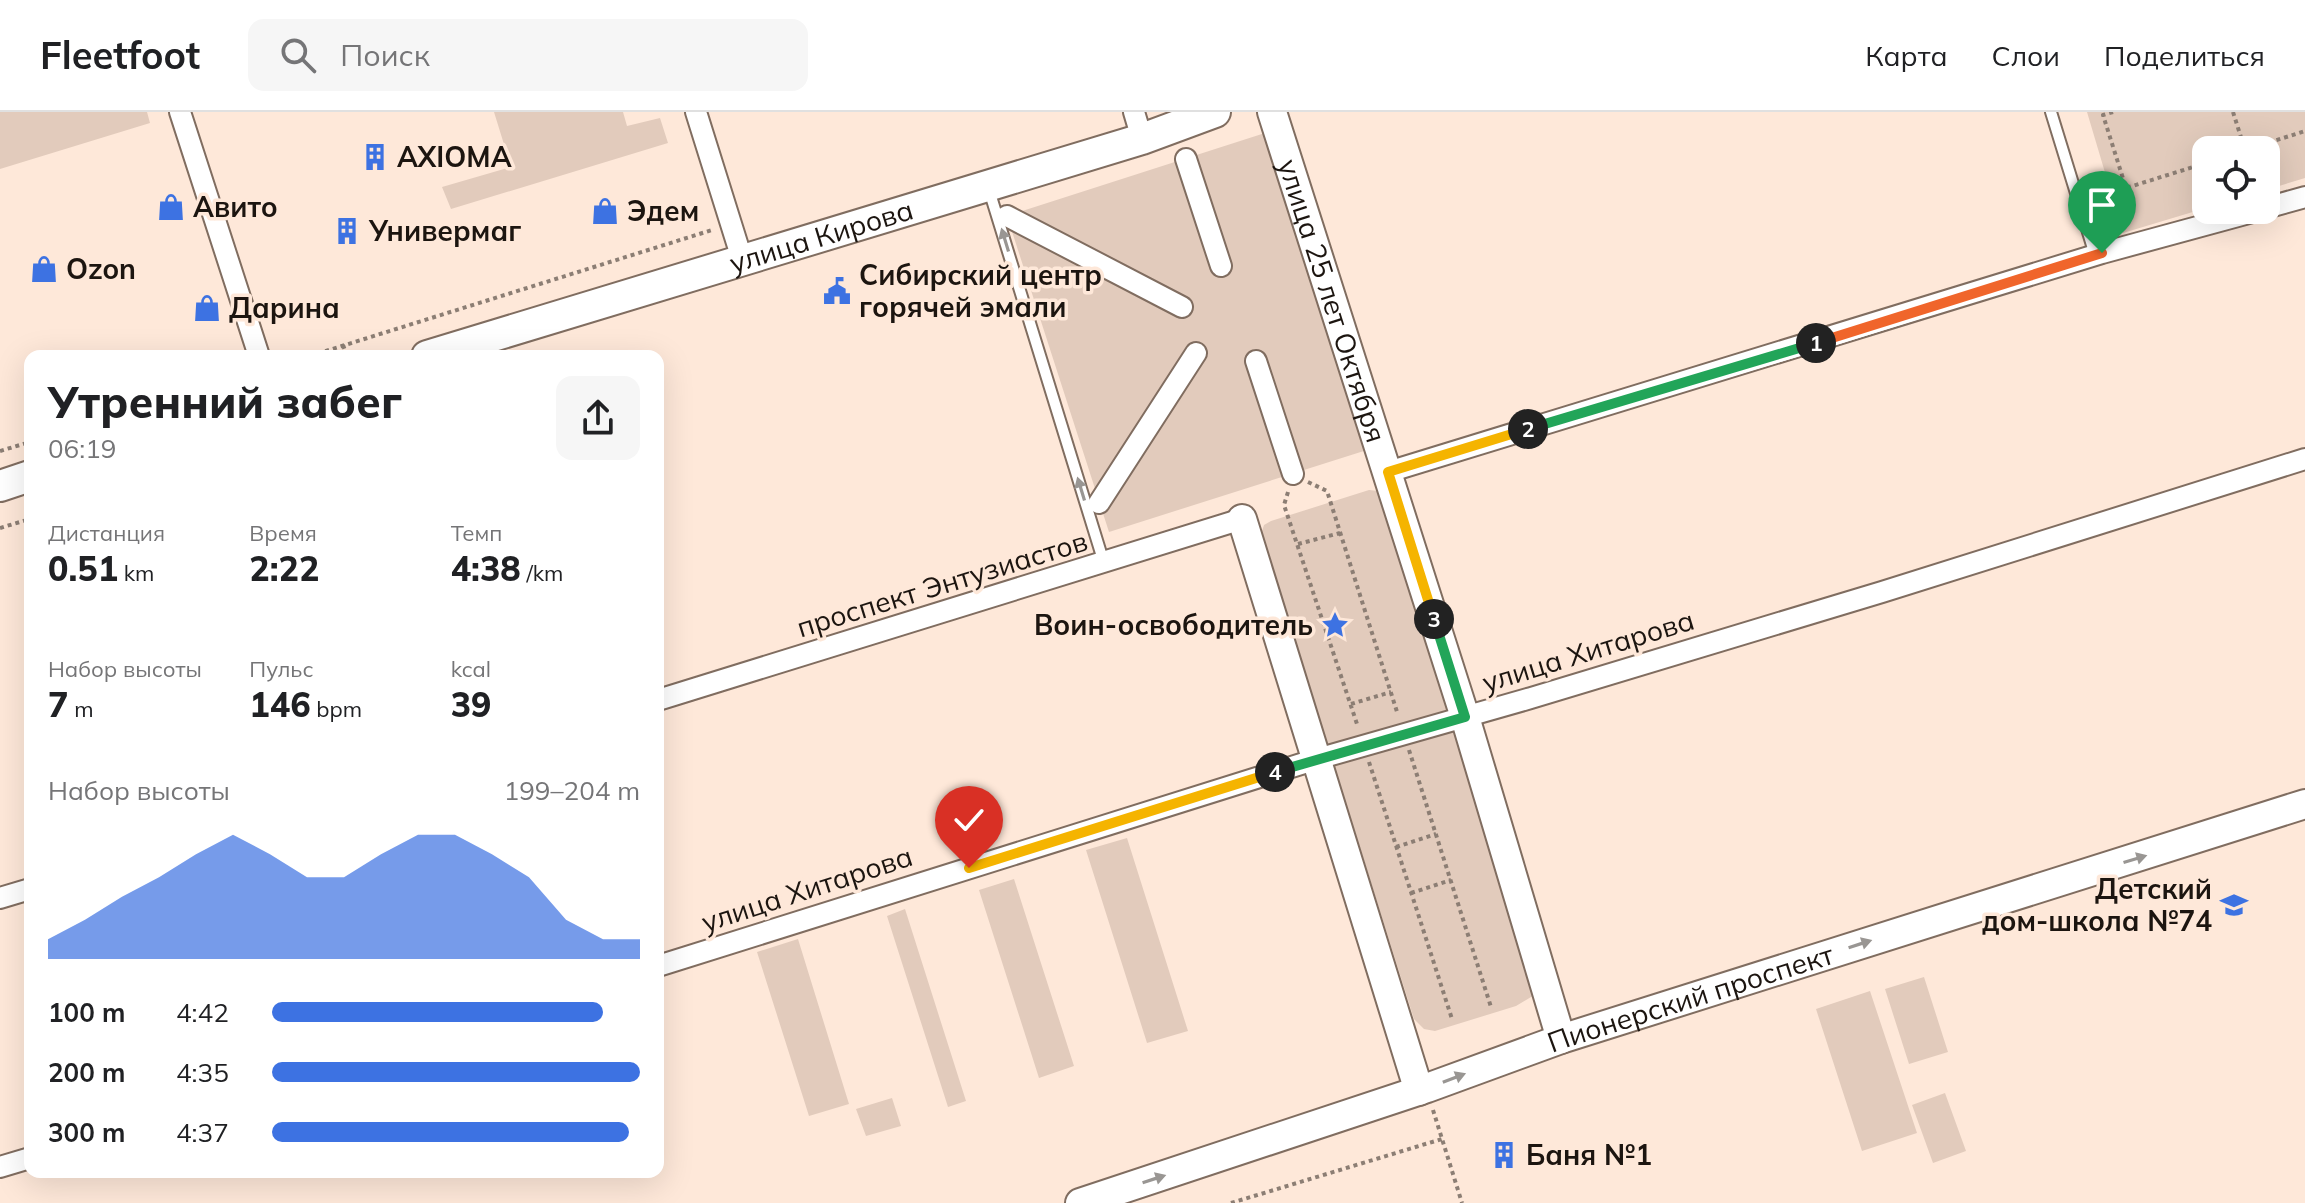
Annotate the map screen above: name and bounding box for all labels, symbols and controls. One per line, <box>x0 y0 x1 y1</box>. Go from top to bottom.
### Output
search box <box>248 19 808 91</box>
text: Fleetfoot <box>40 31 200 79</box>
icon: search <box>276 33 320 77</box>
text: Поиск <box>340 36 430 74</box>
text: Карта <box>1865 38 1948 73</box>
text: Слои <box>1992 38 2060 73</box>
text: Поделиться <box>2104 38 2265 73</box>
map controls <box>2192 136 2280 224</box>
button: locate <box>2192 136 2280 224</box>
place label: AXIOMA <box>397 139 512 174</box>
building icon: AXIOMA <box>360 142 390 172</box>
street label: улица 25 лет Октября <box>1271 154 1394 447</box>
pin <box>2068 171 2136 253</box>
icon: arrive <box>2080 183 2124 227</box>
place label: Авито <box>193 189 278 224</box>
shop icon: Авито <box>156 192 186 222</box>
street label: улица Кирова <box>725 192 917 280</box>
place label: Эдем <box>627 193 699 228</box>
shop icon: Эдем <box>590 196 620 226</box>
place label: Универмаг <box>368 213 521 248</box>
building icon: Универмаг <box>332 216 362 246</box>
one-way arrow <box>998 228 1010 252</box>
place label: Ozon <box>66 251 136 286</box>
shop icon: Ozon <box>29 254 59 284</box>
place label: Сибирский центр горячей эмали <box>859 257 1102 324</box>
public building icon: Сибирский центр горячей эмали <box>822 276 852 306</box>
place label: Дарина <box>229 290 340 325</box>
shop icon: Дарина <box>192 293 222 323</box>
pin: 1 <box>1796 323 1836 363</box>
text: 1 <box>1809 329 1823 357</box>
text: Утренний забег <box>48 374 402 429</box>
button: share <box>556 376 640 460</box>
pin: 2 <box>1508 409 1548 449</box>
text: 2 <box>1521 415 1535 443</box>
text: 06:19 <box>48 432 116 465</box>
one-way arrow <box>1074 476 1087 500</box>
text: Дистанция <box>48 519 165 547</box>
text: Время <box>249 519 317 547</box>
text: Темп <box>451 519 502 547</box>
street label: проспект Энтузиастов <box>792 523 1091 644</box>
text: 0.51 <box>48 547 118 590</box>
text: 2:22 <box>249 547 319 590</box>
text: 4:38 <box>451 547 521 590</box>
text: km <box>118 559 154 587</box>
text: /km <box>521 559 563 587</box>
pin: 3 <box>1414 599 1454 639</box>
street label: улица Хитарова <box>1478 602 1698 699</box>
text: 3 <box>1427 605 1441 633</box>
place label: Воин-освободитель <box>1034 607 1313 642</box>
place icon: Воин-освободитель <box>1320 610 1350 640</box>
text: Набор высоты <box>48 655 202 683</box>
text: Пульс <box>249 655 314 683</box>
text: kcal <box>451 655 491 683</box>
text: 7 <box>48 683 68 726</box>
text: 146 <box>249 683 311 726</box>
text: 39 <box>451 683 491 726</box>
text: m <box>68 695 93 723</box>
text: bpm <box>311 695 362 723</box>
pin: 4 <box>1255 752 1295 792</box>
text: 4 <box>1268 758 1282 786</box>
text: Набор высоты <box>48 774 230 807</box>
text: 199–204 m <box>504 774 640 807</box>
pin <box>935 786 1003 868</box>
icon: check <box>947 798 991 842</box>
street label: улица Хитарова <box>697 838 917 939</box>
one-way arrow <box>2124 852 2148 865</box>
place label: Детский дом-школа №74 <box>1982 871 2212 938</box>
school or university icon: Детский дом-школа №74 <box>2219 890 2249 920</box>
street label: Пионерский проспект <box>1542 936 1838 1059</box>
one-way arrow <box>1849 938 1873 950</box>
text: 100 m <box>48 996 125 1029</box>
text: 4:42 <box>176 996 229 1029</box>
text: 200 m <box>48 1056 125 1089</box>
text: 4:35 <box>176 1056 229 1089</box>
one-way arrow <box>1442 1071 1466 1084</box>
text: 300 m <box>48 1116 125 1149</box>
text: 4:37 <box>176 1116 229 1149</box>
place label: Баня №1 <box>1526 1137 1652 1172</box>
building icon: Баня №1 <box>1489 1140 1519 1170</box>
one-way arrow <box>1142 1172 1166 1184</box>

